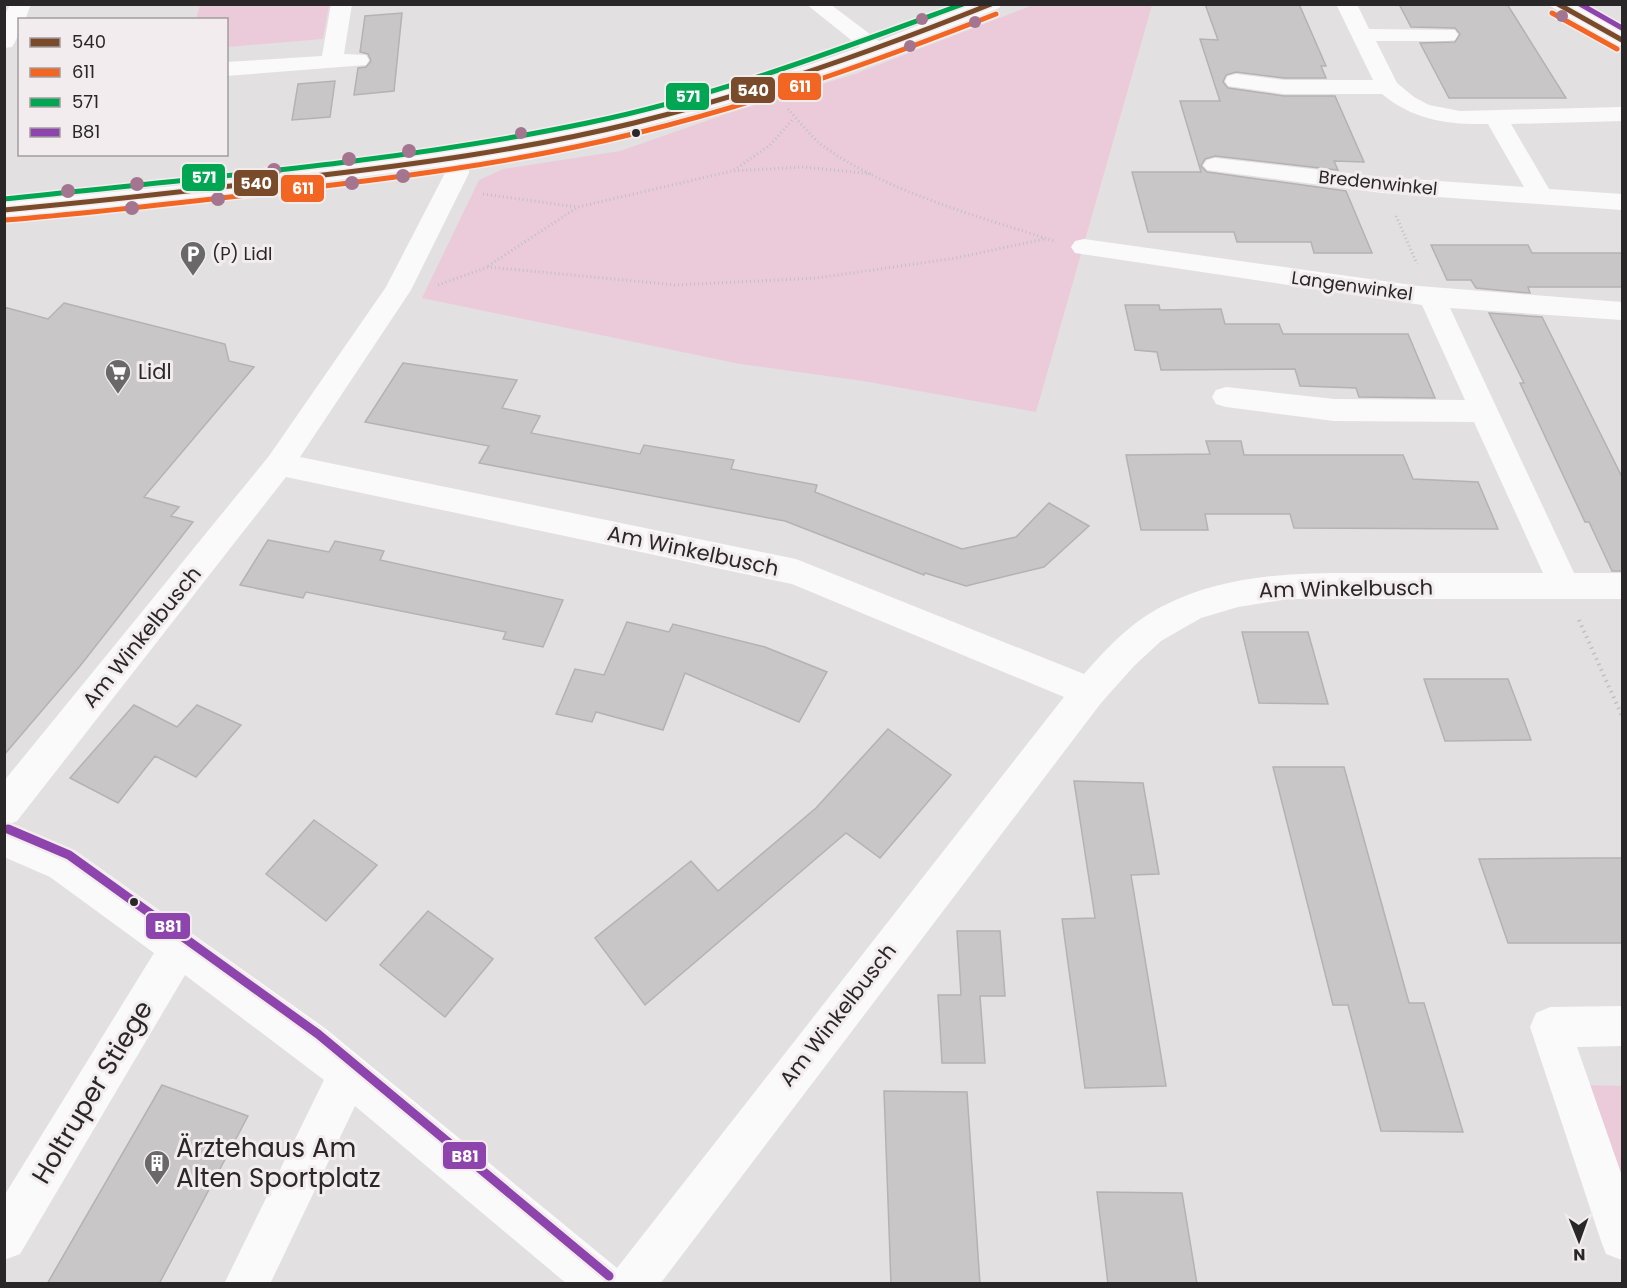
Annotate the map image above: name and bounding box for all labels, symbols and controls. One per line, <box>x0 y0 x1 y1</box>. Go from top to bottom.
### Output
legend <box>18 18 228 156</box>
text: 540 <box>72 29 106 54</box>
text: 611 <box>72 59 95 84</box>
line badge: 611 <box>777 72 822 101</box>
text: 611 <box>789 75 811 98</box>
line badge: 540 <box>730 76 776 104</box>
text: 540 <box>737 79 769 102</box>
line badge: 571 <box>665 82 710 111</box>
text: 571 <box>676 85 700 108</box>
text: 571 <box>72 89 99 114</box>
text: B81 <box>72 119 100 144</box>
unlabelled marker <box>630 127 642 139</box>
line badge: 571 <box>181 163 226 192</box>
street label: Bredenwinkel <box>1317 164 1439 201</box>
text: 571 <box>192 166 216 189</box>
line badge: 540 <box>233 169 279 197</box>
text: 540 <box>240 172 272 195</box>
line badge: 611 <box>280 174 325 203</box>
text: 611 <box>292 177 314 200</box>
parking icon: (P) Lidl <box>178 239 208 277</box>
place label: (P) Lidl <box>212 241 272 266</box>
street label: Langenwinkel <box>1290 265 1414 306</box>
supermarket icon: Lidl <box>103 357 133 395</box>
place label: Lidl <box>138 357 172 386</box>
street label: Am Winkelbusch <box>605 518 781 583</box>
street label: Am Winkelbusch <box>76 560 208 714</box>
street label: Am Winkelbusch <box>1259 572 1433 605</box>
unlabelled marker <box>128 896 140 908</box>
line badge: B81 <box>145 912 191 940</box>
text: B81 <box>155 915 181 938</box>
street label: Am Winkelbusch <box>773 937 903 1092</box>
street label: Holtruper Stiege <box>23 994 161 1190</box>
place label: Ärztehaus Am Alten Sportplatz <box>176 1130 381 1196</box>
line badge: B81 <box>442 1141 487 1170</box>
text: B81 <box>452 1145 478 1168</box>
building icon: Ärztehaus Am Alten Sportplatz <box>142 1148 172 1186</box>
north arrow <box>1549 1210 1609 1270</box>
text: N <box>1573 1243 1585 1266</box>

